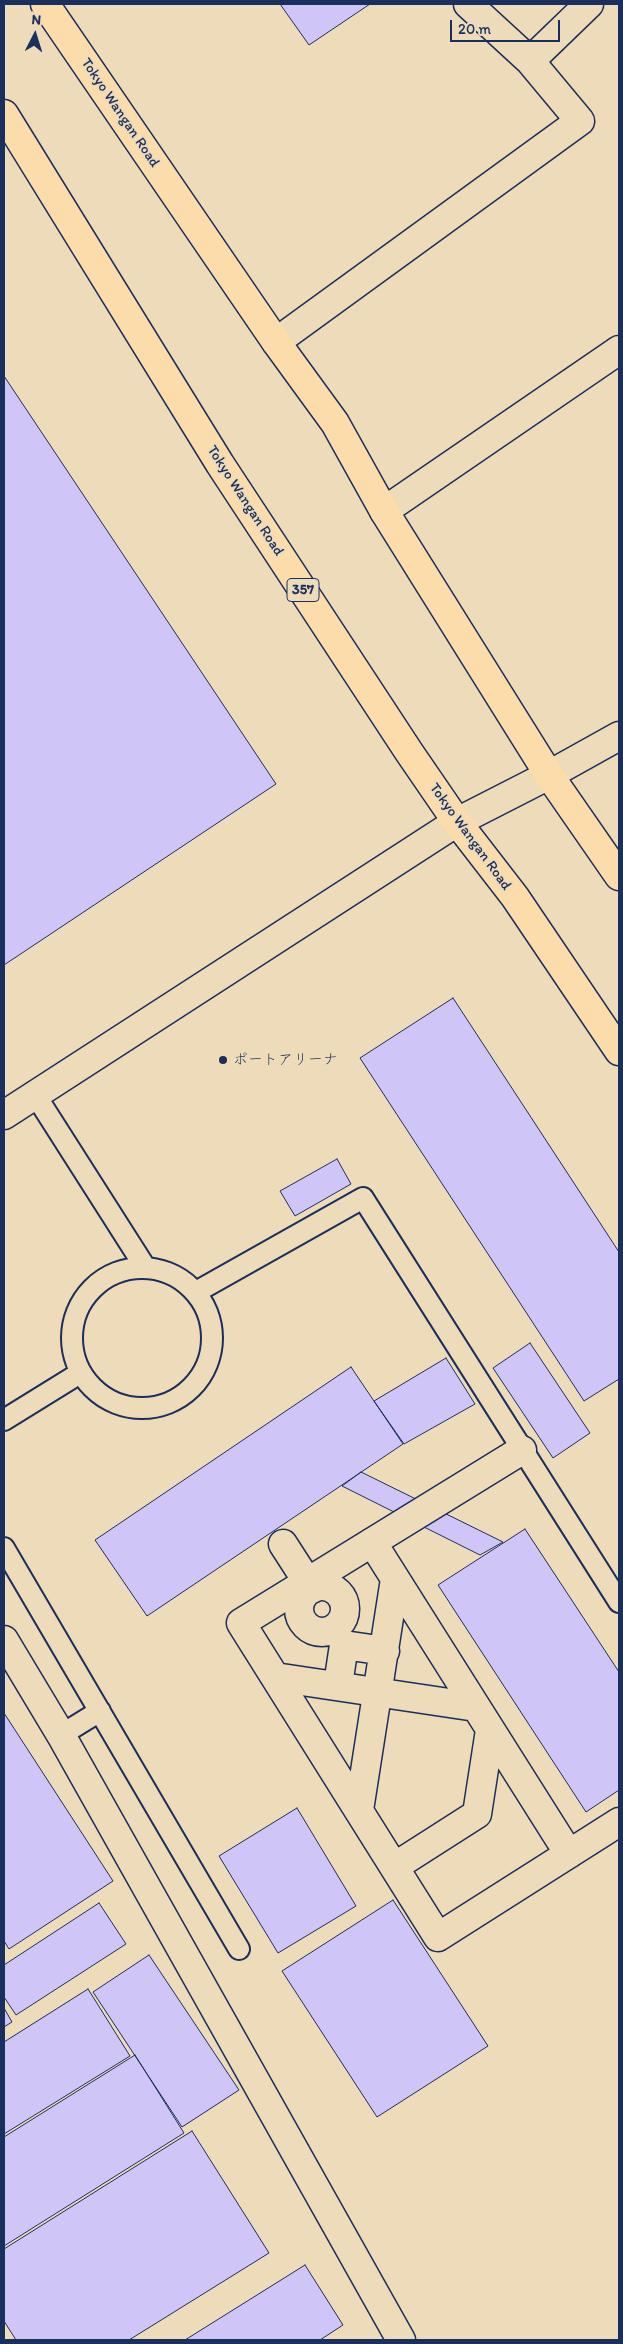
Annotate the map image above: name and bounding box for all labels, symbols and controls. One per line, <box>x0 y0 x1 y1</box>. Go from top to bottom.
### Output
north arrow <box>10 10 60 60</box>
scale bar <box>453 10 563 42</box>
text: N <box>31 11 42 28</box>
text: 20 m <box>458 20 491 38</box>
street label: Tokyo Wangan Road <box>77 55 163 171</box>
street label: Tokyo Wangan Road <box>203 442 287 560</box>
road number: 357 <box>287 578 319 602</box>
street label: Tokyo Wangan Road <box>425 780 515 894</box>
place label: ポートアリーナ <box>233 1051 338 1069</box>
marker: ポートアリーナ <box>217 1054 229 1066</box>

